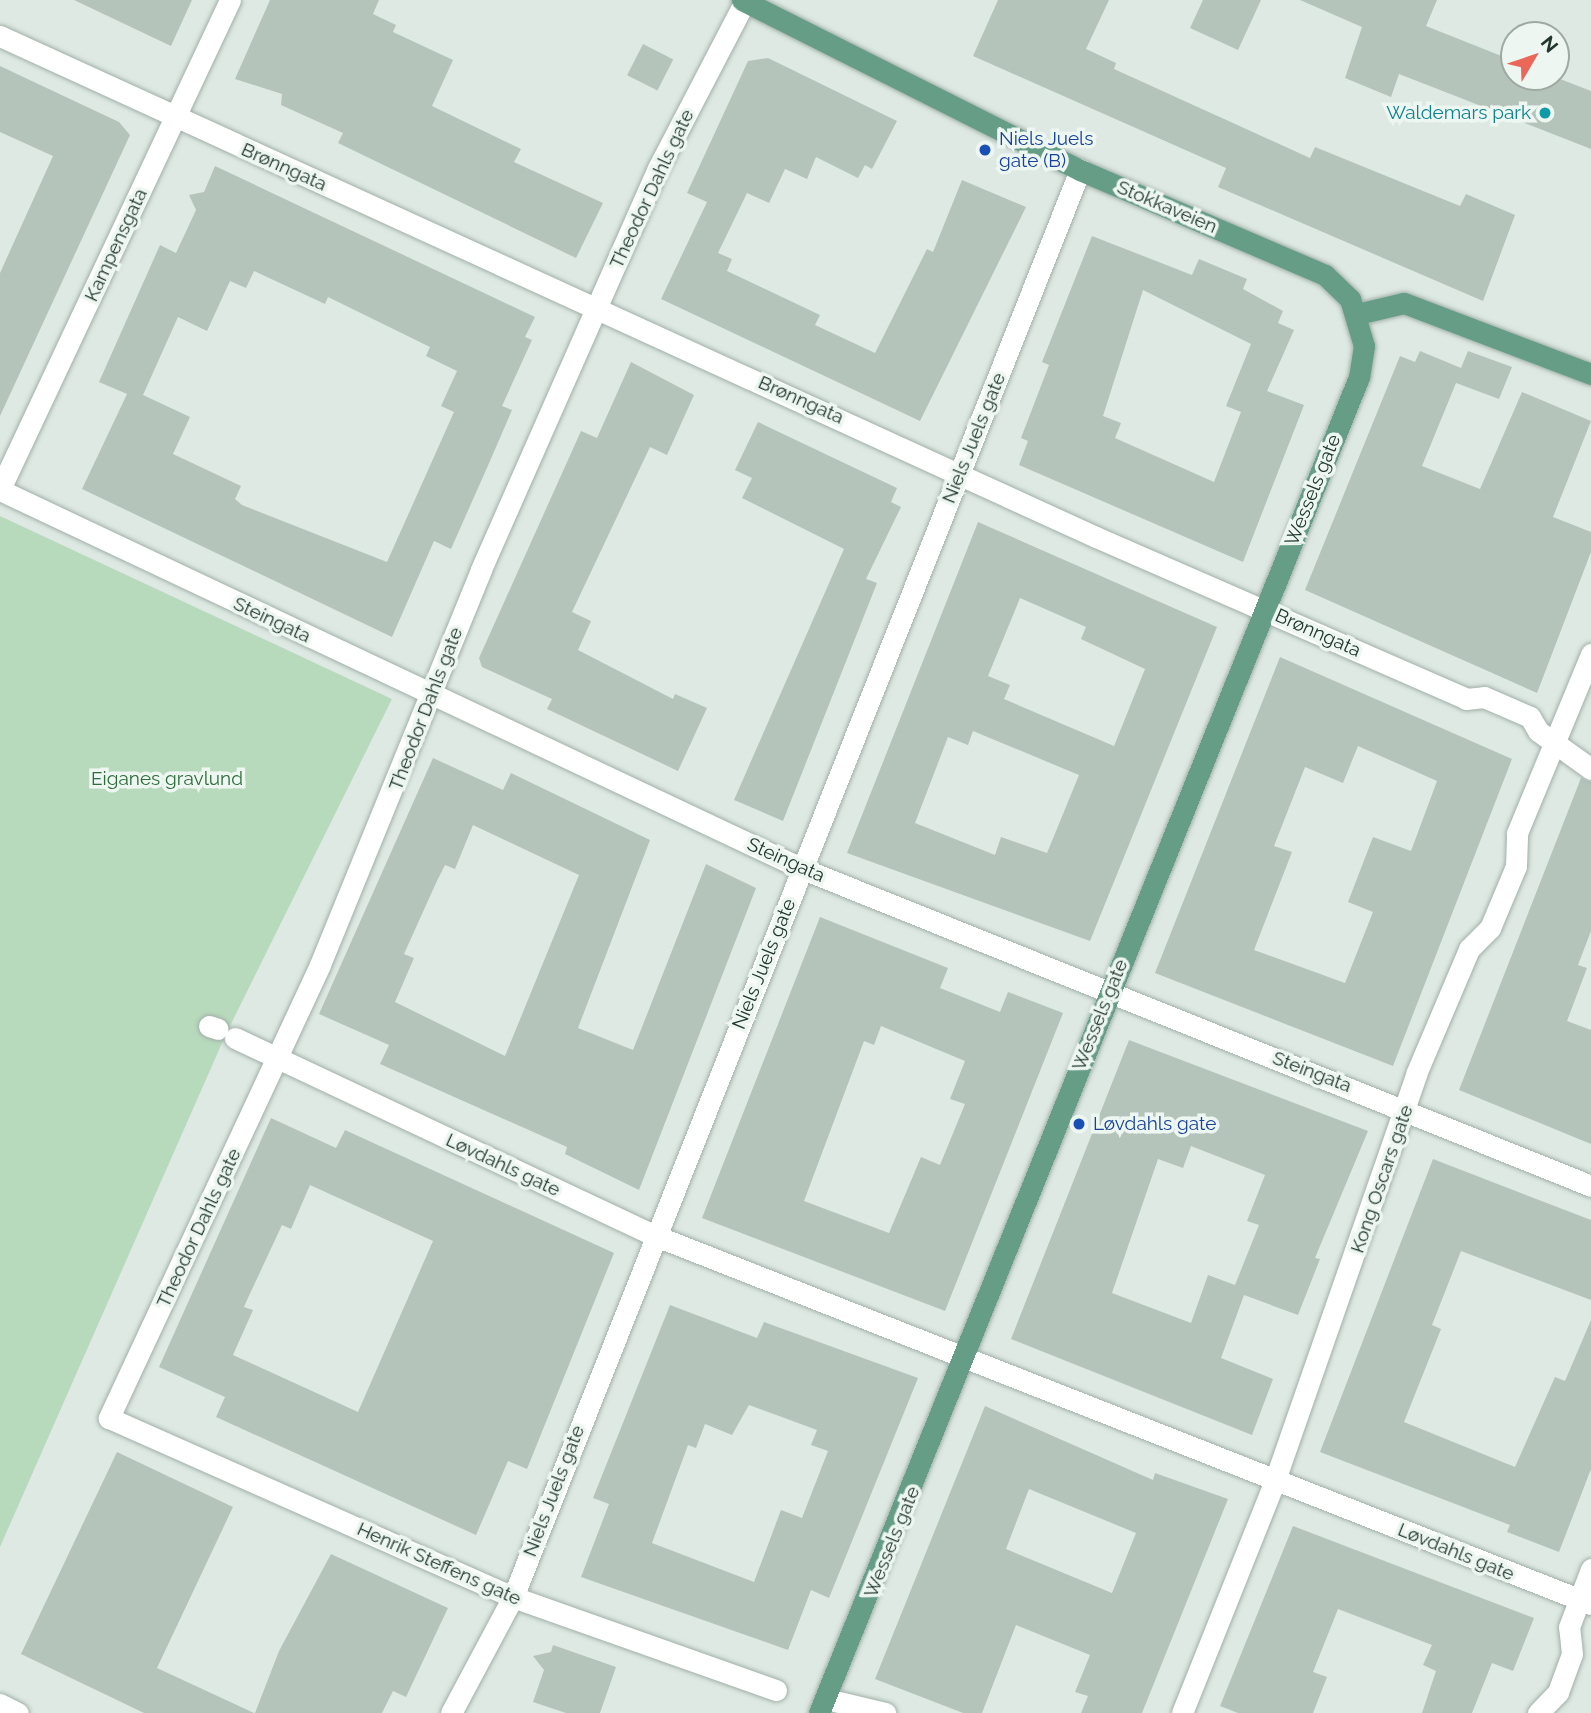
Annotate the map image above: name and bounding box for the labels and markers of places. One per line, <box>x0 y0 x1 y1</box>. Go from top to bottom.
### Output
place label: Waldemars park <box>1386 102 1531 124</box>
marker: Waldemars park <box>1537 105 1553 121</box>
place label: Niels Juels gate (B) <box>999 128 1094 172</box>
marker: Niels Juels gate (B) <box>977 142 993 158</box>
place label: Løvdahls gate <box>1093 1113 1216 1135</box>
marker: Løvdahls gate <box>1071 1116 1087 1132</box>

